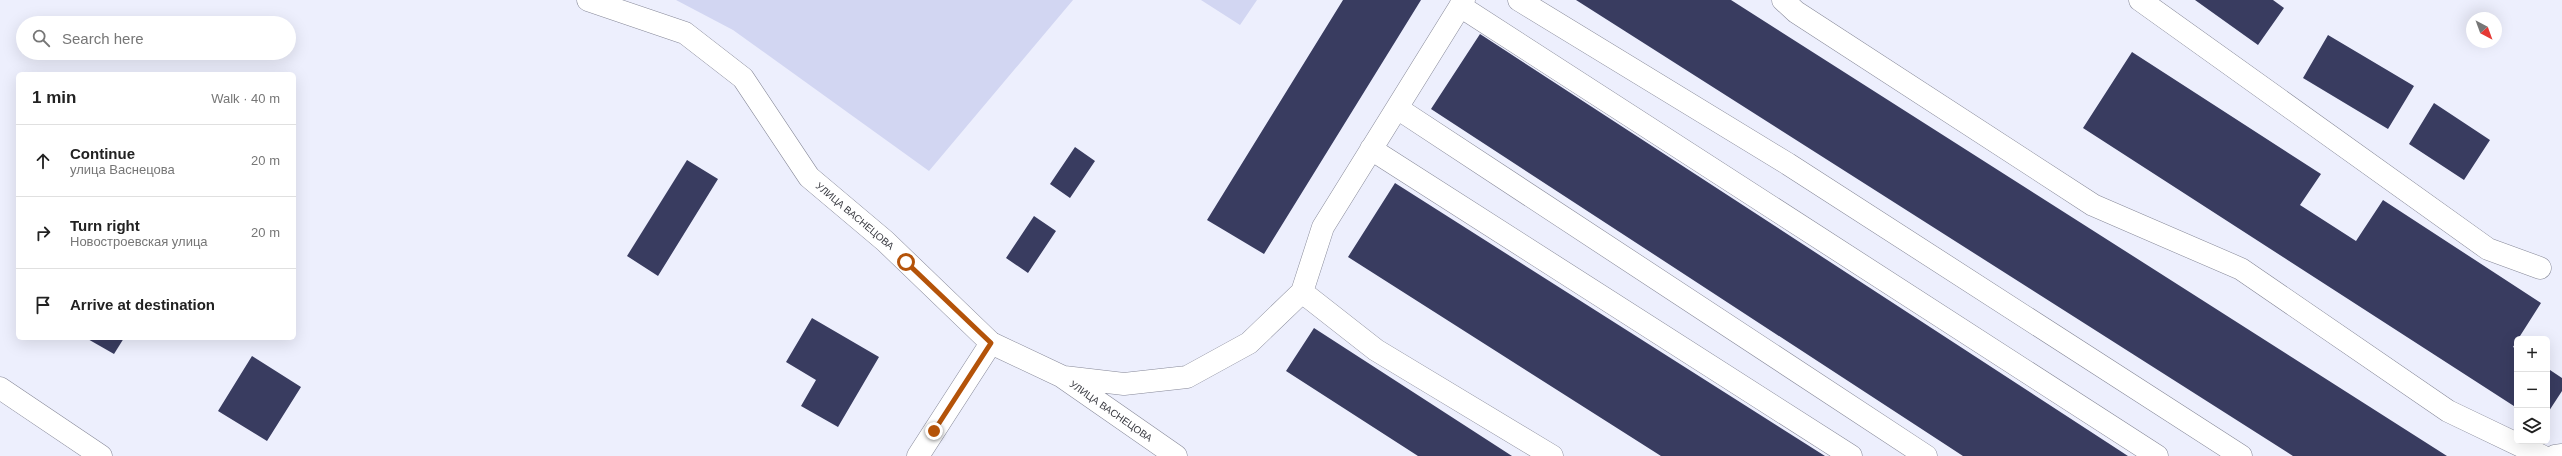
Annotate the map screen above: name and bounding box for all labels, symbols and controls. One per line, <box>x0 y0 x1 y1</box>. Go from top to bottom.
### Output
north arrow <box>2466 12 2502 48</box>
search box <box>16 16 296 60</box>
icon: search <box>30 27 52 49</box>
text: Search here <box>62 30 144 47</box>
text: 1 min <box>32 88 76 107</box>
text: Walk · 40 m <box>211 91 280 106</box>
text: Continue <box>70 145 135 162</box>
icon: ahead <box>32 150 54 172</box>
text: 20 m <box>251 153 280 168</box>
text: улица Васнецова <box>70 162 175 177</box>
street label: УЛИЦА ВАСНЕЦОВА <box>814 180 897 252</box>
text: Turn right <box>70 217 140 234</box>
icon: right <box>32 222 54 244</box>
text: 20 m <box>251 225 280 240</box>
text: Новостроевская улица <box>70 234 208 249</box>
route start <box>897 253 915 271</box>
icon: arrive <box>32 294 54 316</box>
text: Arrive at destination <box>70 296 215 313</box>
map controls <box>2514 336 2550 444</box>
button: + <box>2514 336 2550 372</box>
button: − <box>2514 372 2550 408</box>
street label: УЛИЦА ВАСНЕЦОВА <box>1068 378 1155 444</box>
button: layers <box>2514 408 2550 444</box>
route end <box>925 422 943 440</box>

